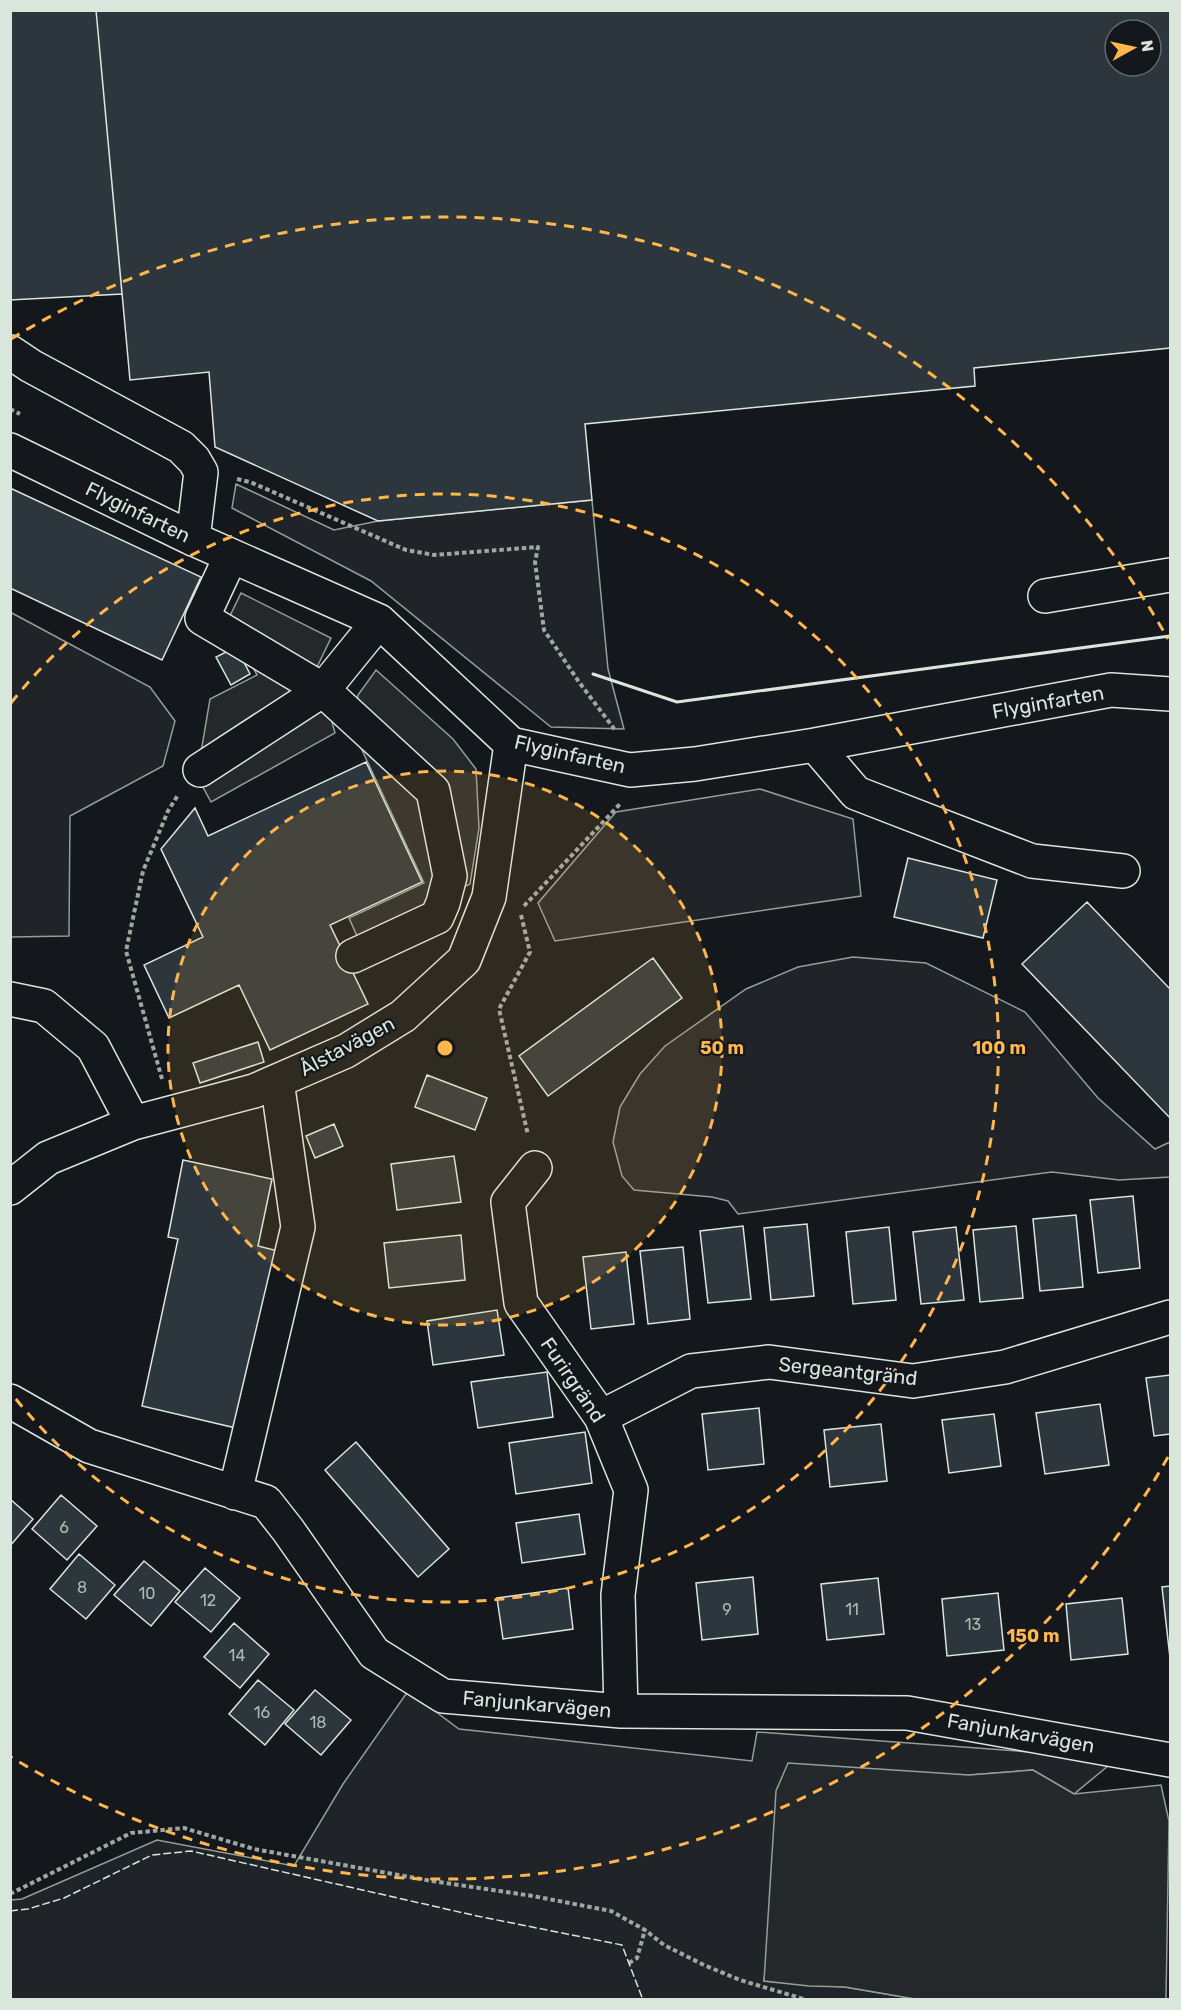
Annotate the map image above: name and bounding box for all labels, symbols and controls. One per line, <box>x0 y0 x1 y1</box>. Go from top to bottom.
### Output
north arrow <box>1103 18 1163 78</box>
text: N <box>1137 39 1158 53</box>
street label: Flyginfarten <box>82 476 194 548</box>
street label: Flyginfarten <box>990 680 1106 724</box>
street label: Flyginfarten <box>512 730 628 778</box>
street label: Ålstavägen <box>295 1011 399 1081</box>
text: 50 m <box>700 1037 744 1059</box>
text: 100 m <box>972 1037 1026 1059</box>
centre of rings <box>435 1038 455 1058</box>
street label: Furirgränd <box>536 1333 610 1427</box>
street label: Sergeantgränd <box>777 1352 919 1390</box>
house number: 6 <box>59 1518 69 1537</box>
house number: 8 <box>77 1578 87 1597</box>
house number: 10 <box>138 1584 156 1603</box>
house number: 12 <box>200 1591 216 1610</box>
house number: 9 <box>722 1600 732 1619</box>
house number: 11 <box>845 1600 859 1619</box>
house number: 13 <box>965 1615 981 1634</box>
text: 150 m <box>1006 1625 1060 1647</box>
house number: 14 <box>229 1646 245 1665</box>
street label: Fanjunkarvägen <box>462 1686 612 1722</box>
house number: 16 <box>254 1703 271 1722</box>
street label: Fanjunkarvägen <box>945 1708 1097 1758</box>
house number: 18 <box>309 1713 327 1732</box>

